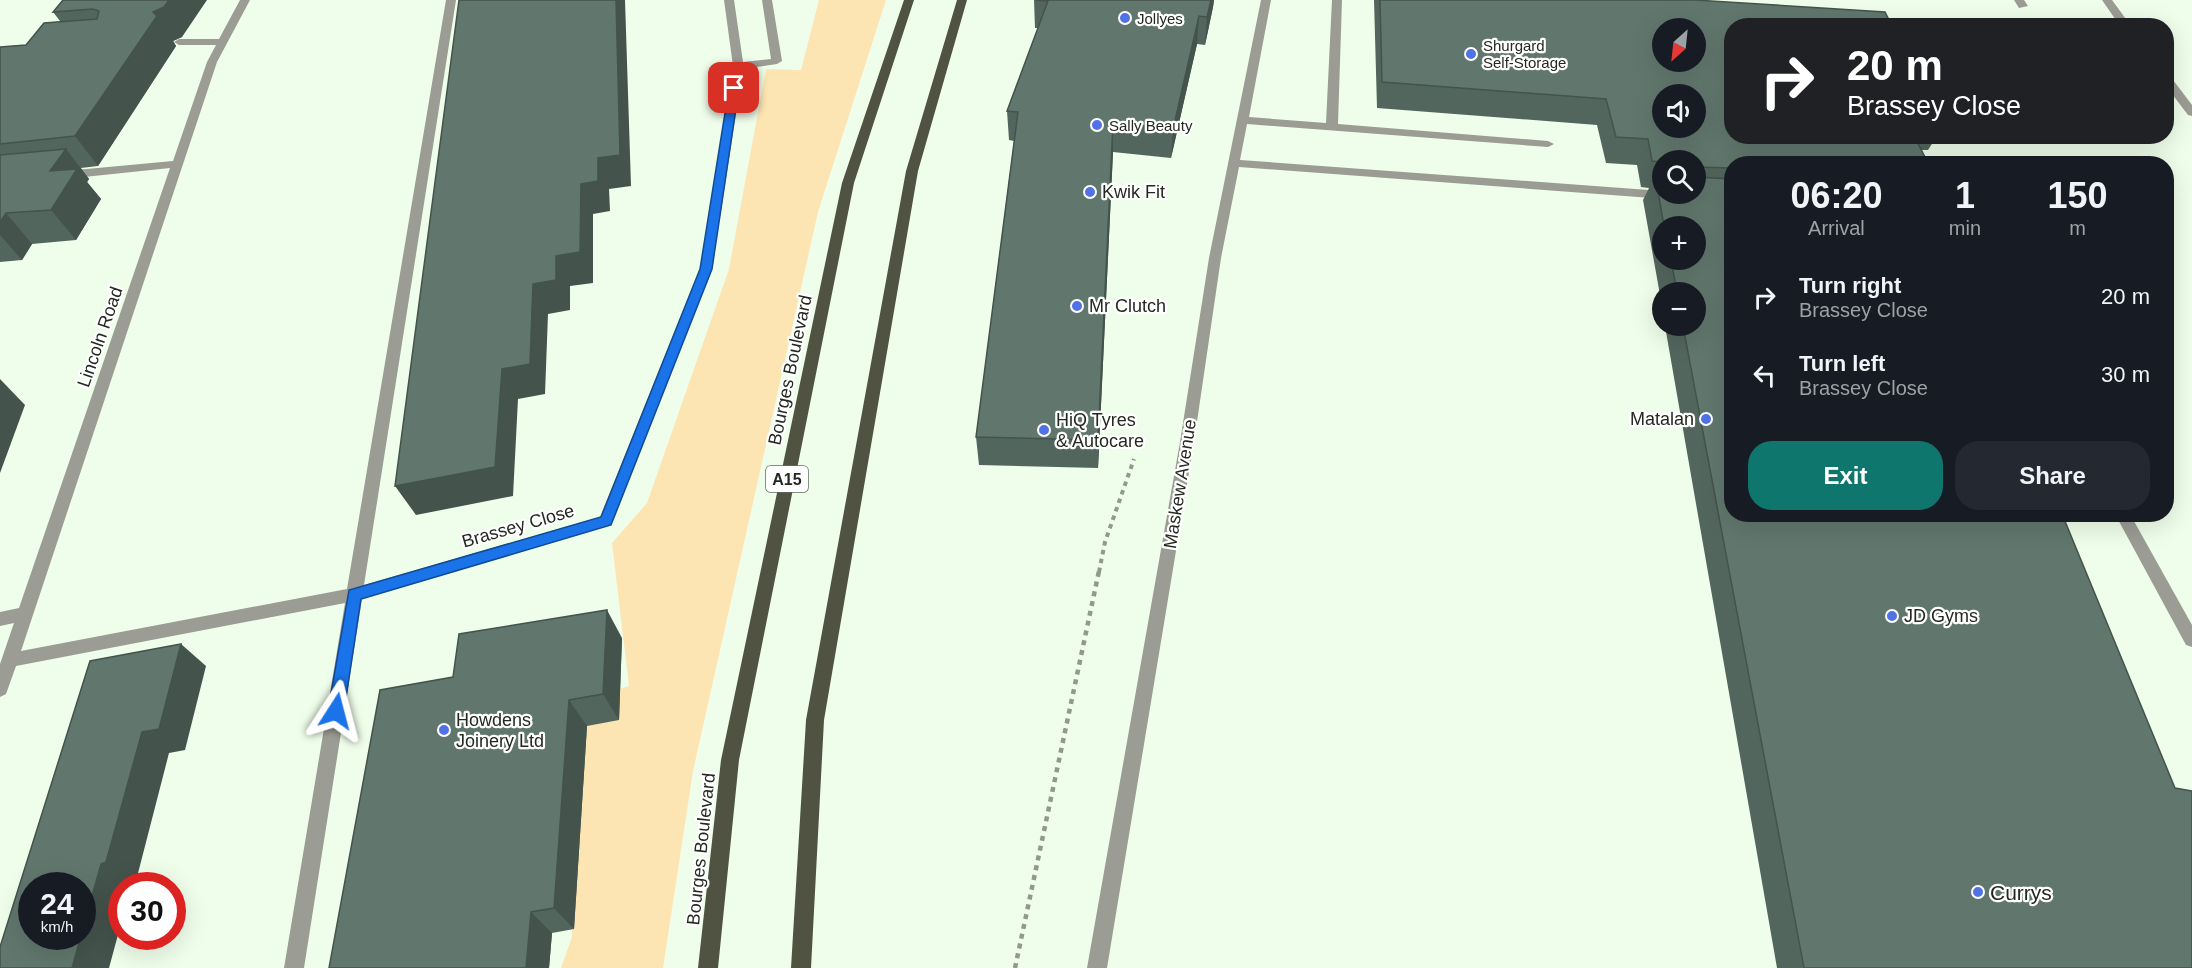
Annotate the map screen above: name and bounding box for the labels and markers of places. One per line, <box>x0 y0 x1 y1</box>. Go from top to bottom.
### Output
place label: Jollyes <box>1137 10 1183 27</box>
marker: Jollyes <box>1118 11 1132 25</box>
place label: Shurgard Self-Storage <box>1483 37 1566 71</box>
marker: Shurgard Self-Storage <box>1464 47 1478 61</box>
pin <box>708 62 759 113</box>
place label: Sally Beauty <box>1109 117 1193 134</box>
marker: Sally Beauty <box>1090 118 1104 132</box>
place label: Kwik Fit <box>1102 182 1165 202</box>
marker: Kwik Fit <box>1083 185 1097 199</box>
place label: Mr Clutch <box>1089 296 1166 316</box>
marker: Mr Clutch <box>1070 299 1084 313</box>
place label: Matalan <box>1630 409 1694 429</box>
place label: HiQ Tyres & Autocare <box>1056 410 1144 451</box>
marker: Matalan <box>1699 412 1713 426</box>
marker: HiQ Tyres & Autocare <box>1037 423 1051 437</box>
place label: JD Gyms <box>1904 606 1978 626</box>
marker: JD Gyms <box>1885 609 1899 623</box>
place label: Howdens Joinery Ltd <box>456 710 544 751</box>
marker: Howdens Joinery Ltd <box>437 723 451 737</box>
place label: Currys <box>1990 881 2052 904</box>
marker: Currys <box>1971 885 1985 899</box>

